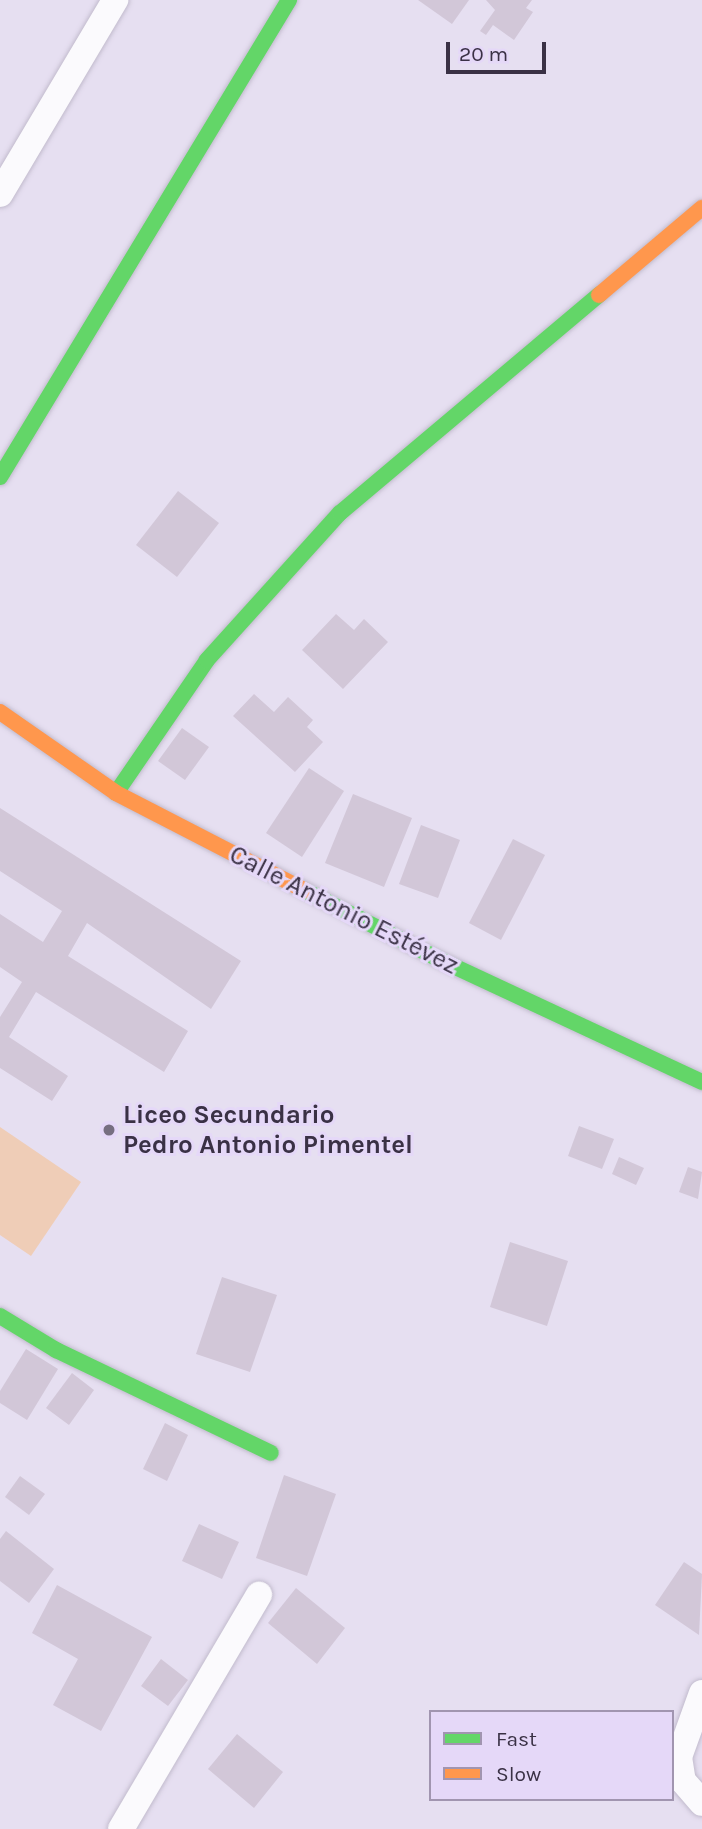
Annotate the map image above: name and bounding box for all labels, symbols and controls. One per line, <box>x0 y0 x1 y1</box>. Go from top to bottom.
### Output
scale bar <box>450 28 550 72</box>
text: 20 m <box>459 42 508 66</box>
street label: Calle Antonio Estévez <box>224 839 464 981</box>
place label: Liceo Secundario Pedro Antonio Pimentel <box>123 1099 413 1160</box>
marker: Liceo Secundario Pedro Antonio Pimentel <box>101 1122 117 1138</box>
legend <box>429 1710 674 1801</box>
text: Fast <box>496 1727 537 1751</box>
text: Slow <box>496 1762 541 1786</box>

